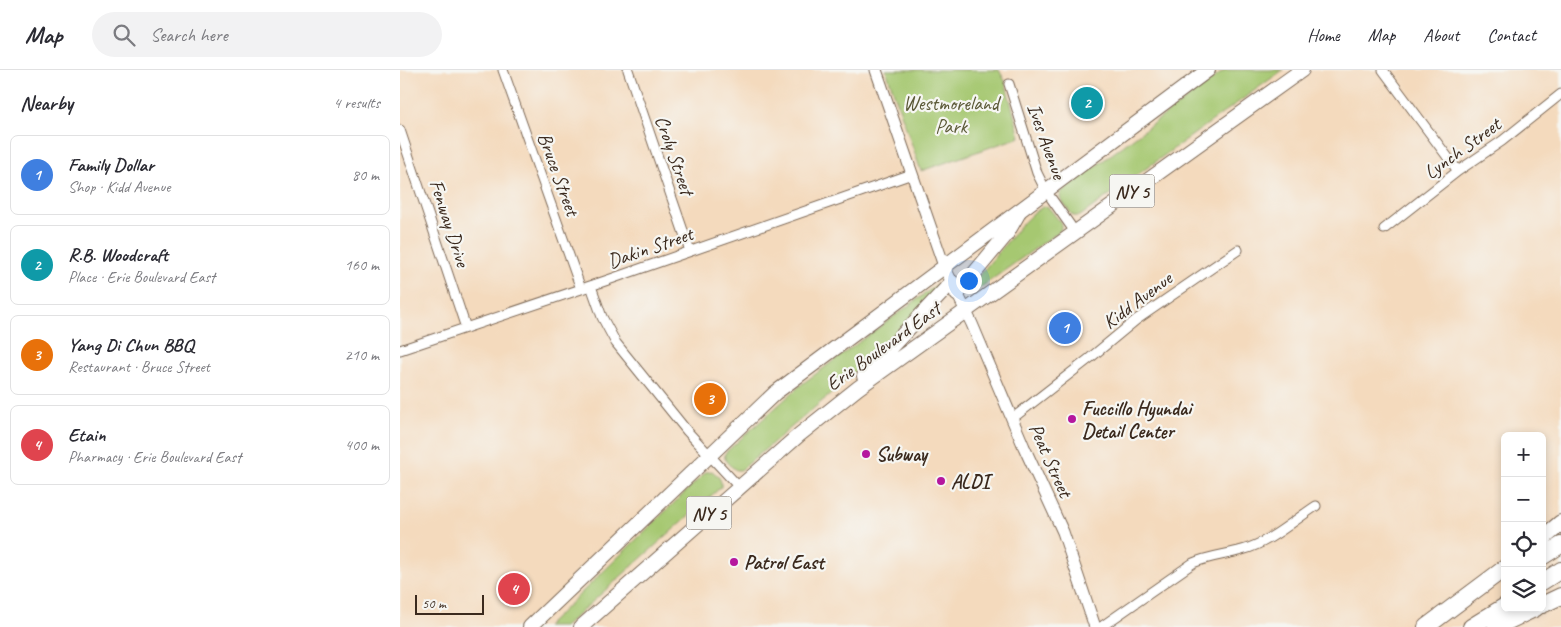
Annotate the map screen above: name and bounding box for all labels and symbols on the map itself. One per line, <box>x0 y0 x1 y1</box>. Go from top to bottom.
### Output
pin: 2 <box>1071 84 1103 122</box>
park label: Westmoreland Park <box>903 91 1002 139</box>
street label: Ives Avenue <box>1021 100 1072 184</box>
street label: Lynch Street <box>1419 111 1507 185</box>
street label: Croly Street <box>649 112 701 201</box>
street label: Bruce Street <box>532 129 586 221</box>
road number: NY 5 <box>1110 174 1154 208</box>
street label: Fenway Drive <box>424 176 476 271</box>
street label: Dakin Street <box>604 220 698 274</box>
street label: Kidd Avenue <box>1098 265 1178 335</box>
your location <box>956 268 982 294</box>
street label: Erie Boulevard East <box>821 295 948 396</box>
pin: 1 <box>1049 309 1081 347</box>
pin: 3 <box>694 380 726 418</box>
place label: Fuccillo Hyundai Detail Center <box>1082 396 1194 444</box>
marker: Fuccillo Hyundai Detail Center <box>1066 413 1078 425</box>
street label: Peat Street <box>1023 419 1079 503</box>
place label: Subway <box>876 442 929 467</box>
marker: Subway <box>860 448 872 460</box>
place label: ALDI <box>951 469 993 494</box>
marker: ALDI <box>935 475 947 487</box>
road number: NY 5 <box>686 496 732 529</box>
place label: Patrol East <box>744 550 826 575</box>
marker: Patrol East <box>728 556 740 568</box>
pin: 4 <box>498 570 530 608</box>
scale bar <box>415 592 484 615</box>

